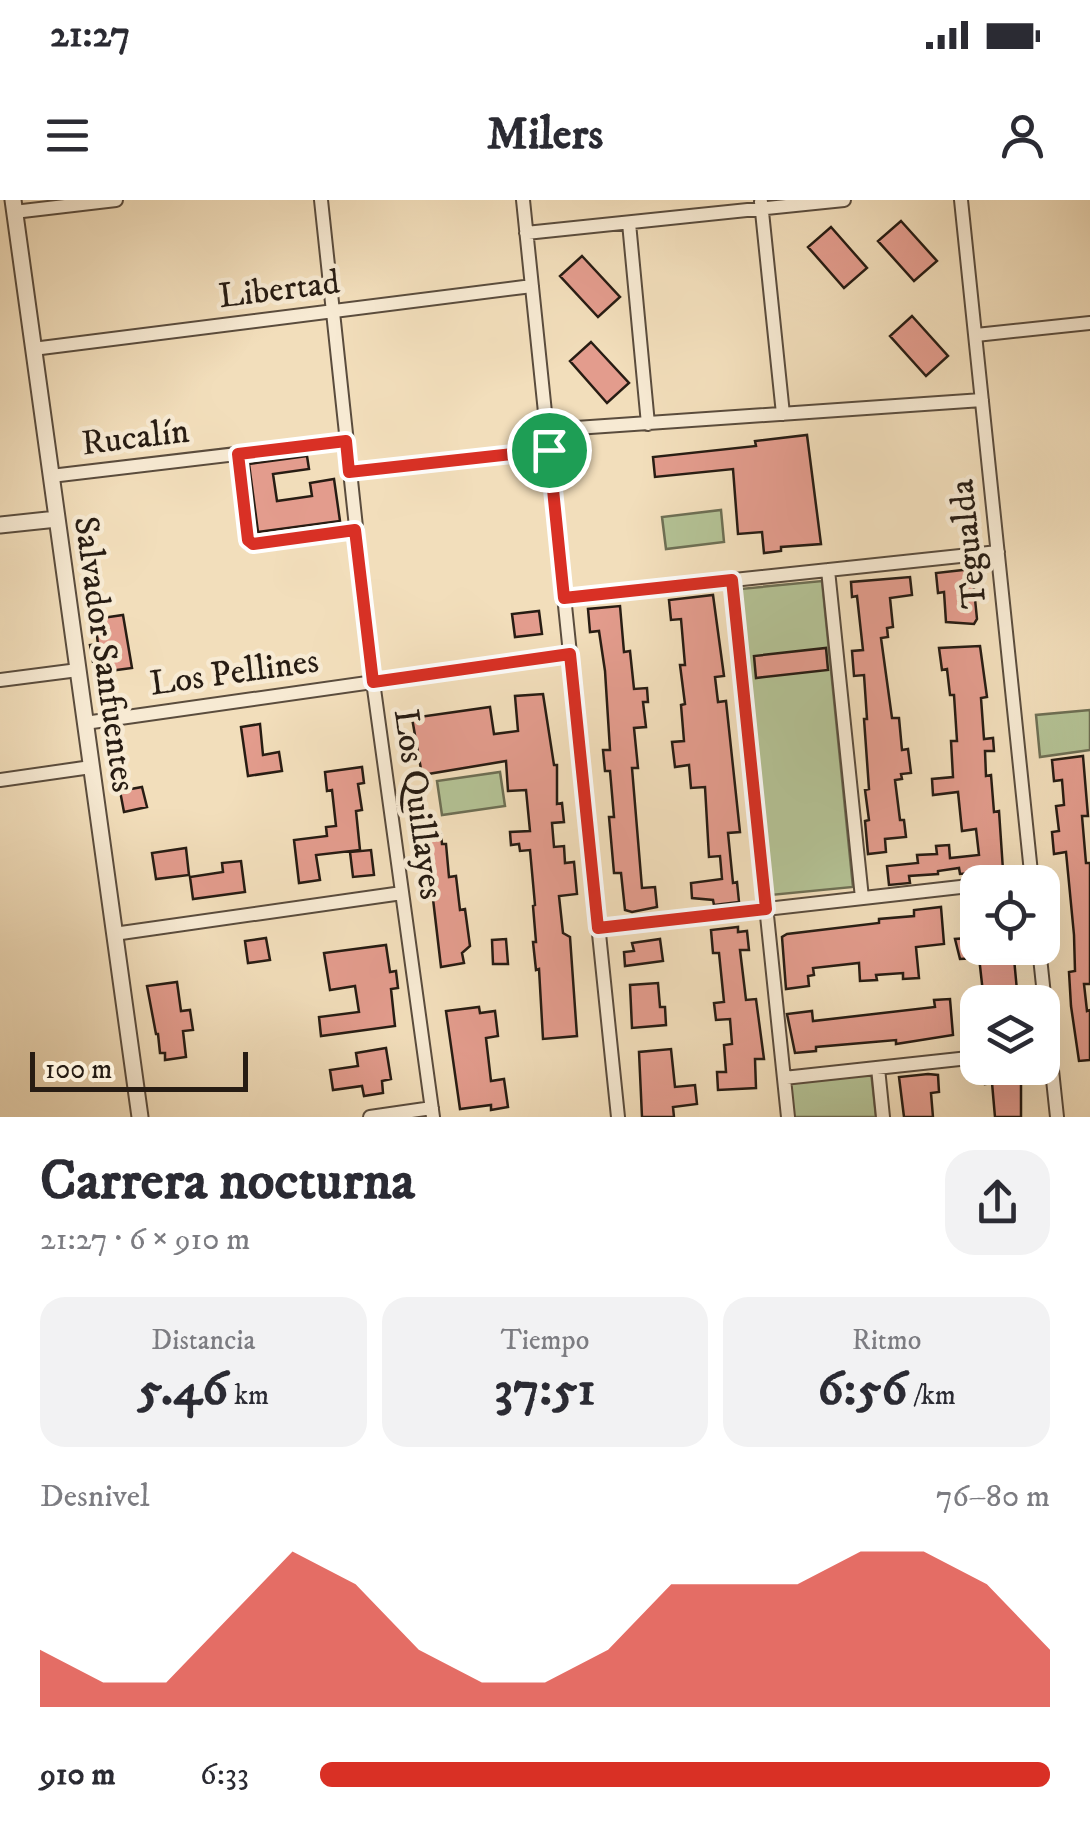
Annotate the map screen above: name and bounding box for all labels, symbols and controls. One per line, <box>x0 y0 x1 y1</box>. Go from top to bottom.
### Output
text: 21:27 <box>50 11 130 59</box>
text: Milers <box>487 107 603 163</box>
icon: menu <box>40 108 95 163</box>
icon: person <box>995 108 1050 163</box>
street label: Libertad <box>216 261 343 319</box>
pin <box>507 408 592 493</box>
street label: Rucalín <box>79 410 191 466</box>
icon: arrive <box>522 423 577 478</box>
street label: Tegualda <box>940 477 998 610</box>
street label: Salvador Sanfuentes <box>63 513 145 795</box>
street label: Los Pellines <box>147 639 322 707</box>
street label: Los Quillayes <box>383 706 453 902</box>
map controls <box>960 865 1060 1085</box>
button: locate <box>960 865 1060 965</box>
button: layers <box>960 985 1060 1085</box>
scale bar <box>30 1047 248 1091</box>
text: 100 m <box>45 1052 112 1087</box>
text: Carrera nocturna <box>40 1148 415 1217</box>
button: share <box>945 1150 1050 1255</box>
text: 21:27 · 6 × 910 m <box>40 1220 250 1260</box>
text: Distancia <box>151 1323 255 1358</box>
text: Tiempo <box>501 1323 589 1358</box>
text: Ritmo <box>852 1323 921 1358</box>
text: 5.46 <box>138 1358 228 1421</box>
text: 37:51 <box>494 1358 596 1421</box>
text: 6:56 <box>817 1358 907 1421</box>
text: km <box>228 1378 269 1413</box>
text: /km <box>907 1378 956 1413</box>
text: Desnivel <box>40 1477 150 1517</box>
text: 76–80 m <box>936 1477 1050 1517</box>
text: 910 m <box>40 1755 116 1795</box>
text: 6:33 <box>200 1755 249 1795</box>

